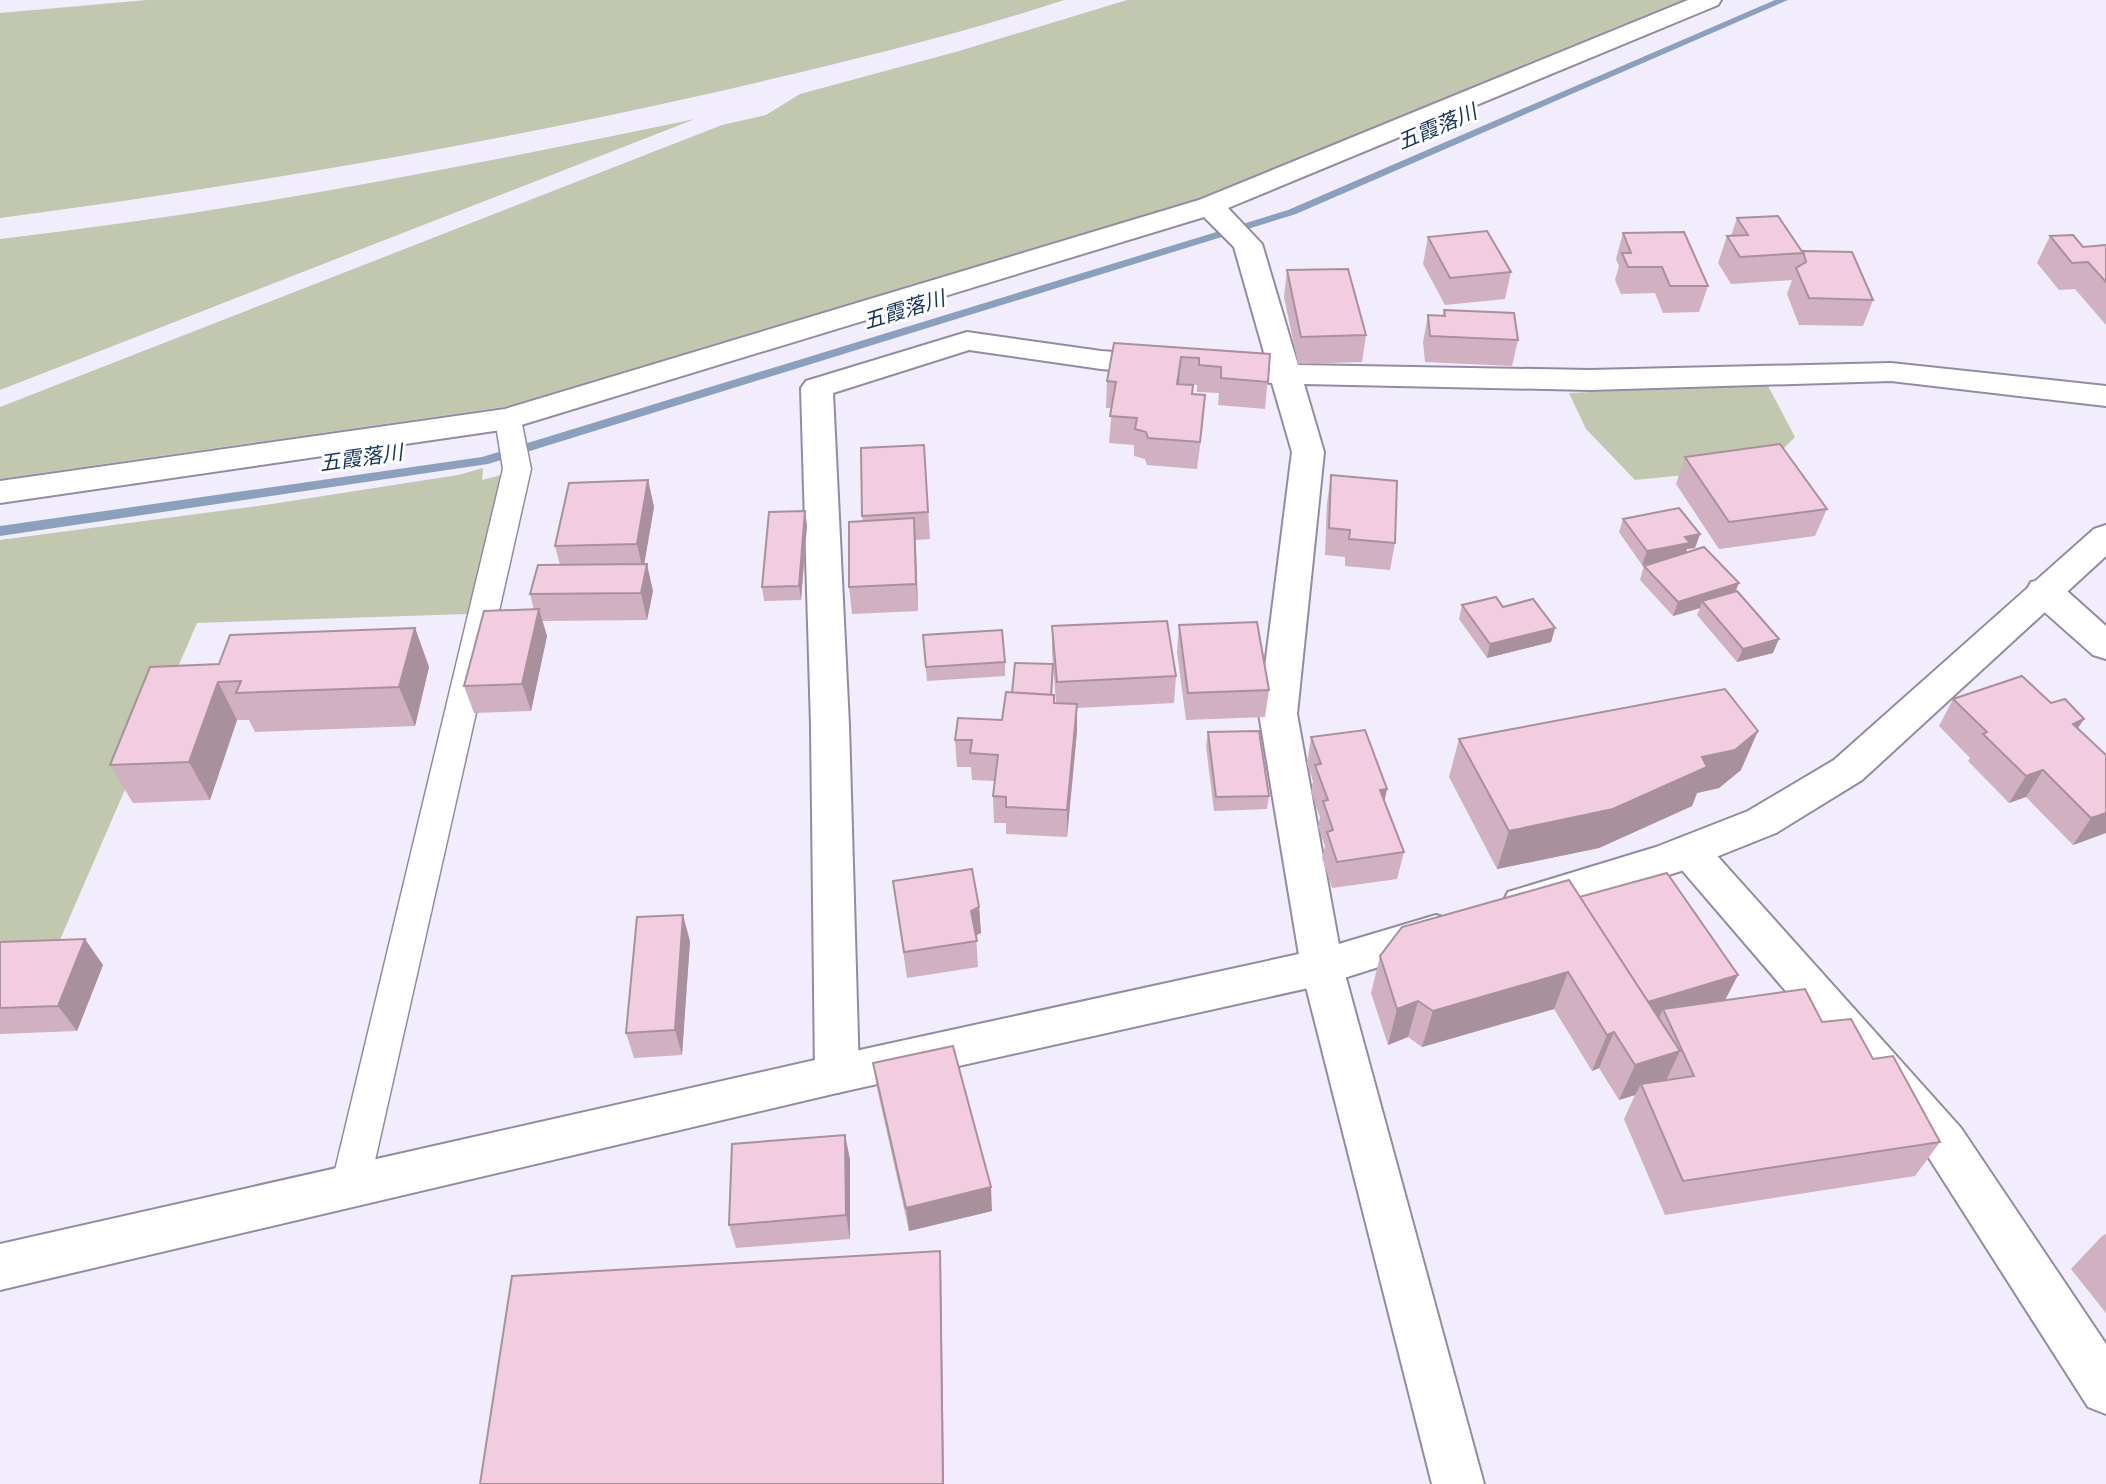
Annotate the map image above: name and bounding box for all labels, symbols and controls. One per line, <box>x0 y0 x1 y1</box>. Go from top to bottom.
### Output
water label: 五霞落川 <box>1392 96 1483 155</box>
water label: 五霞落川 <box>859 283 950 335</box>
water label: 五霞落川 <box>317 437 406 477</box>

